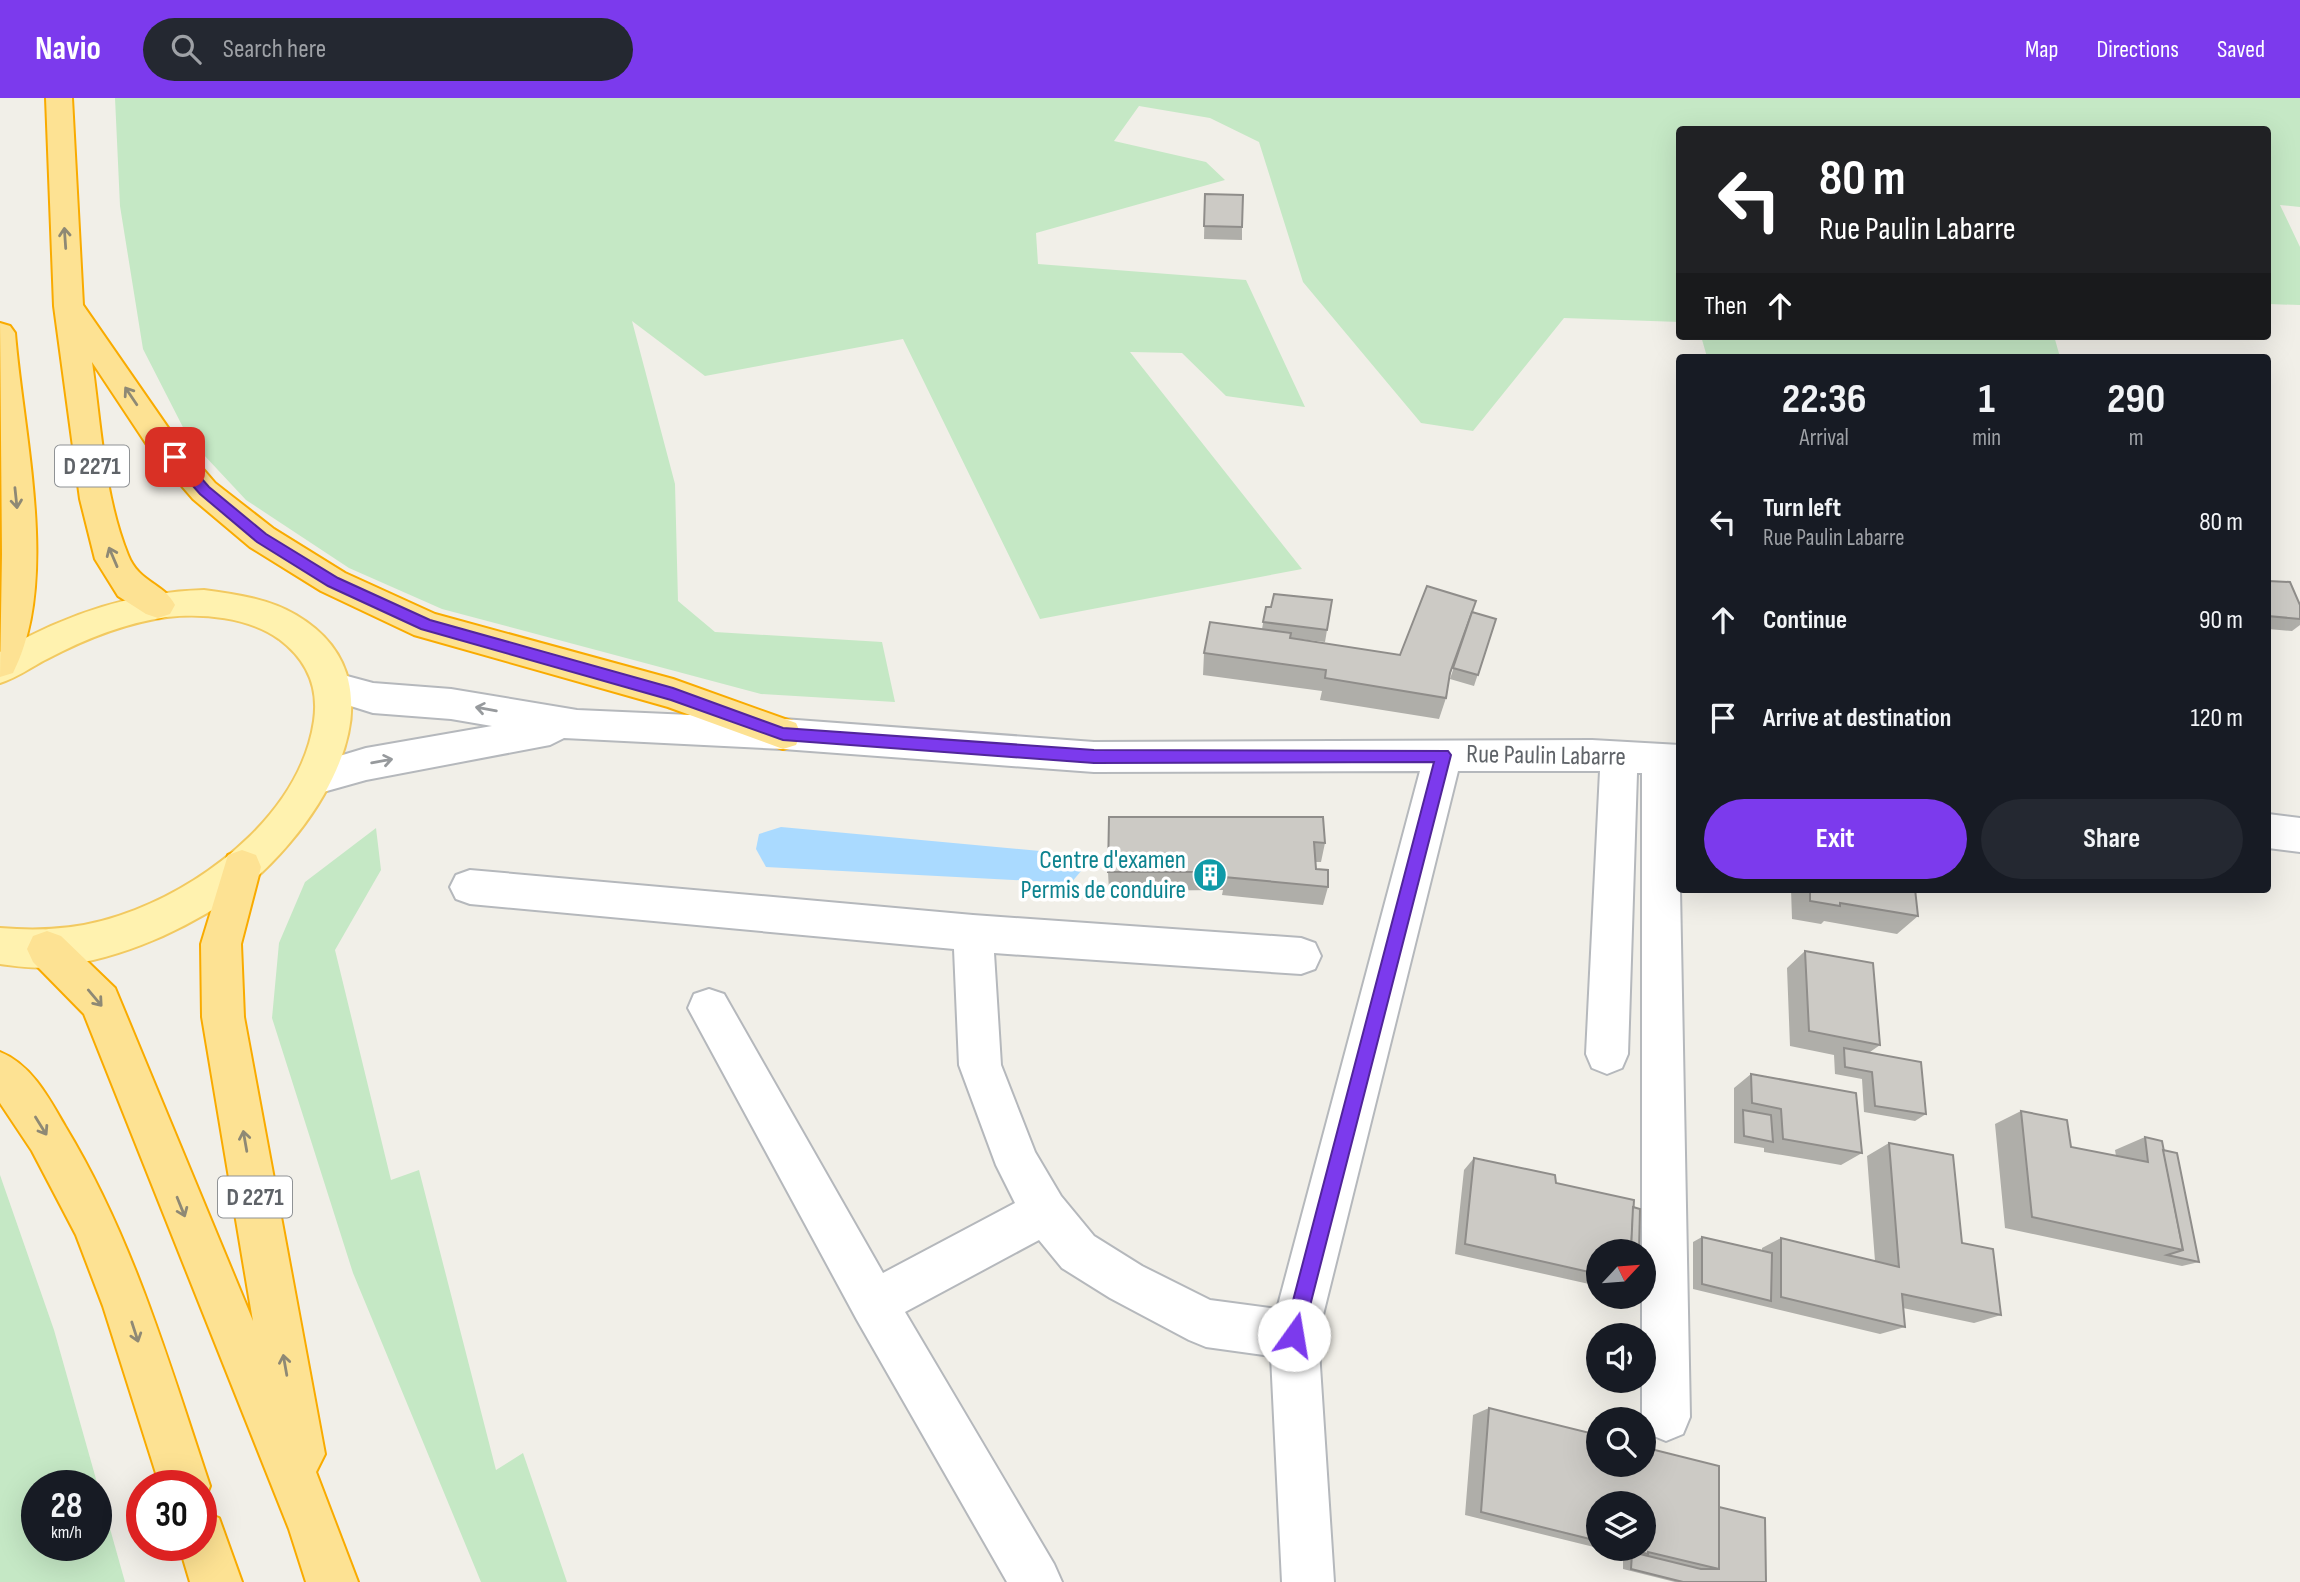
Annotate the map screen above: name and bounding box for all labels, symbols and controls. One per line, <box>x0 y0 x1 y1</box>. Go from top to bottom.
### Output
search box <box>143 18 633 81</box>
text: Navio <box>35 29 101 69</box>
icon: search <box>167 30 205 68</box>
text: Search here <box>223 34 326 65</box>
text: Map <box>2025 35 2058 64</box>
text: Directions <box>2096 35 2179 64</box>
text: Saved <box>2217 35 2265 64</box>
text: 80 m <box>1819 150 1906 209</box>
icon: left <box>1704 154 1795 245</box>
text: Rue Paulin Labarre <box>1819 210 2016 249</box>
one-way arrow <box>58 227 71 249</box>
icon: ahead <box>1761 287 1799 325</box>
text: Then <box>1704 291 1747 322</box>
text: 22:36 <box>1782 374 1867 425</box>
text: 1 <box>1978 374 1995 425</box>
text: 290 <box>2107 374 2165 425</box>
one-way arrow <box>123 387 138 406</box>
text: Arrival <box>1799 424 1849 452</box>
text: min <box>1972 424 2001 452</box>
text: m <box>2129 424 2143 452</box>
pin <box>145 427 205 487</box>
icon: arrive <box>156 438 194 476</box>
road number: D 2271 <box>55 446 129 486</box>
one-way arrow <box>9 487 22 509</box>
text: Turn left <box>1763 493 1841 524</box>
icon: left <box>1704 503 1742 541</box>
text: 80 m <box>2199 507 2243 538</box>
text: Rue Paulin Labarre <box>1763 524 1904 552</box>
one-way arrow <box>106 547 119 568</box>
icon: ahead <box>1704 601 1742 639</box>
text: Continue <box>1763 605 1847 636</box>
text: 90 m <box>2199 605 2243 636</box>
icon: arrive <box>1704 699 1742 737</box>
one-way arrow <box>475 702 498 715</box>
text: Arrive at destination <box>1763 703 1951 734</box>
text: 120 m <box>2190 703 2243 734</box>
street label: Rue Paulin Labarre <box>1466 739 1626 773</box>
one-way arrow <box>370 753 393 767</box>
button: Exit <box>1704 799 1967 879</box>
button: Share <box>1981 799 2243 879</box>
place label: Centre d'examen Permis de conduire <box>1020 845 1186 906</box>
building icon: Centre d'examen Permis de conduire <box>1191 856 1229 894</box>
one-way arrow <box>87 988 102 1006</box>
one-way arrow <box>34 1116 49 1135</box>
one-way arrow <box>238 1130 251 1153</box>
road number: D 2271 <box>218 1176 292 1218</box>
one-way arrow <box>176 1196 189 1218</box>
north arrow <box>1586 1239 1656 1309</box>
map controls <box>1586 1239 1656 1561</box>
position arrow <box>1257 1298 1331 1372</box>
one-way arrow <box>129 1321 142 1343</box>
button: sound <box>1586 1323 1656 1393</box>
one-way arrow <box>277 1354 291 1377</box>
button: search <box>1586 1407 1656 1477</box>
speed limit sign: 30 <box>126 1470 217 1561</box>
text: 28 <box>51 1485 82 1528</box>
button: layers <box>1586 1491 1656 1561</box>
text: km/h <box>51 1522 82 1543</box>

